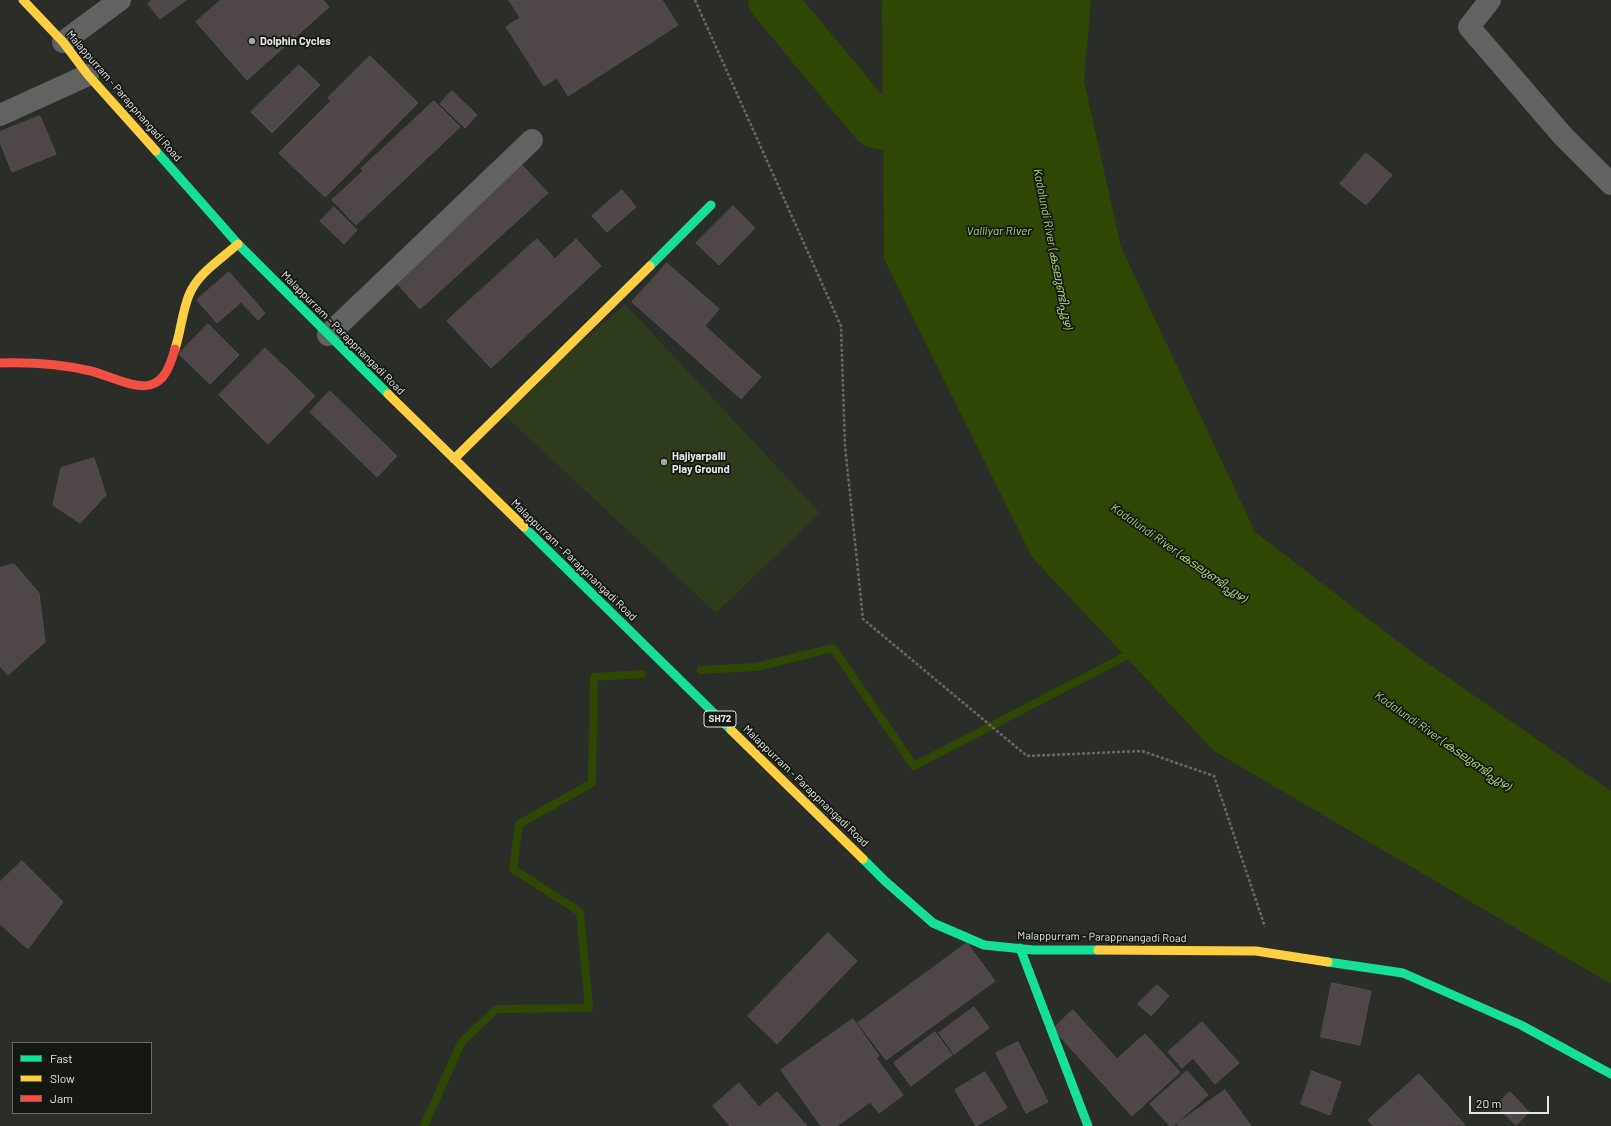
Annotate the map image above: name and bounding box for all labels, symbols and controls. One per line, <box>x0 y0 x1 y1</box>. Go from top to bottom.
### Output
street label: Malappurram - Parappnangadi Road <box>63 28 185 164</box>
place label: Dolphin Cycles <box>260 34 331 48</box>
marker: Dolphin Cycles <box>247 36 257 46</box>
water label: Kadalundi River (കടലുണ്ടിപ്പുഴ) <box>1030 167 1076 331</box>
water label: Valliyar River <box>967 224 1031 238</box>
street label: Malappurram - Parappnangadi Road <box>278 268 408 398</box>
place label: Hajiyarpalli Play Ground <box>672 449 730 475</box>
marker: Hajiyarpalli Play Ground <box>659 457 669 467</box>
street label: Malappurram - Parappnangadi Road <box>509 496 639 624</box>
water label: Kadalundi River (കടലുണ്ടിപ്പുഴ) <box>1108 500 1250 606</box>
water label: Kadalundi River (കടലുണ്ടിപ്പുഴ) <box>1372 688 1514 794</box>
road number: SH72 <box>704 711 736 727</box>
street label: Malappurram - Parappnangadi Road <box>741 722 871 850</box>
street label: Malappurram - Parappnangadi Road <box>1017 929 1187 945</box>
legend <box>12 1042 152 1114</box>
text: Fast <box>50 1051 73 1065</box>
text: Slow <box>50 1071 75 1085</box>
scale bar <box>1471 1088 1551 1114</box>
text: Jam <box>50 1091 73 1105</box>
text: 20 m <box>1476 1096 1502 1110</box>

